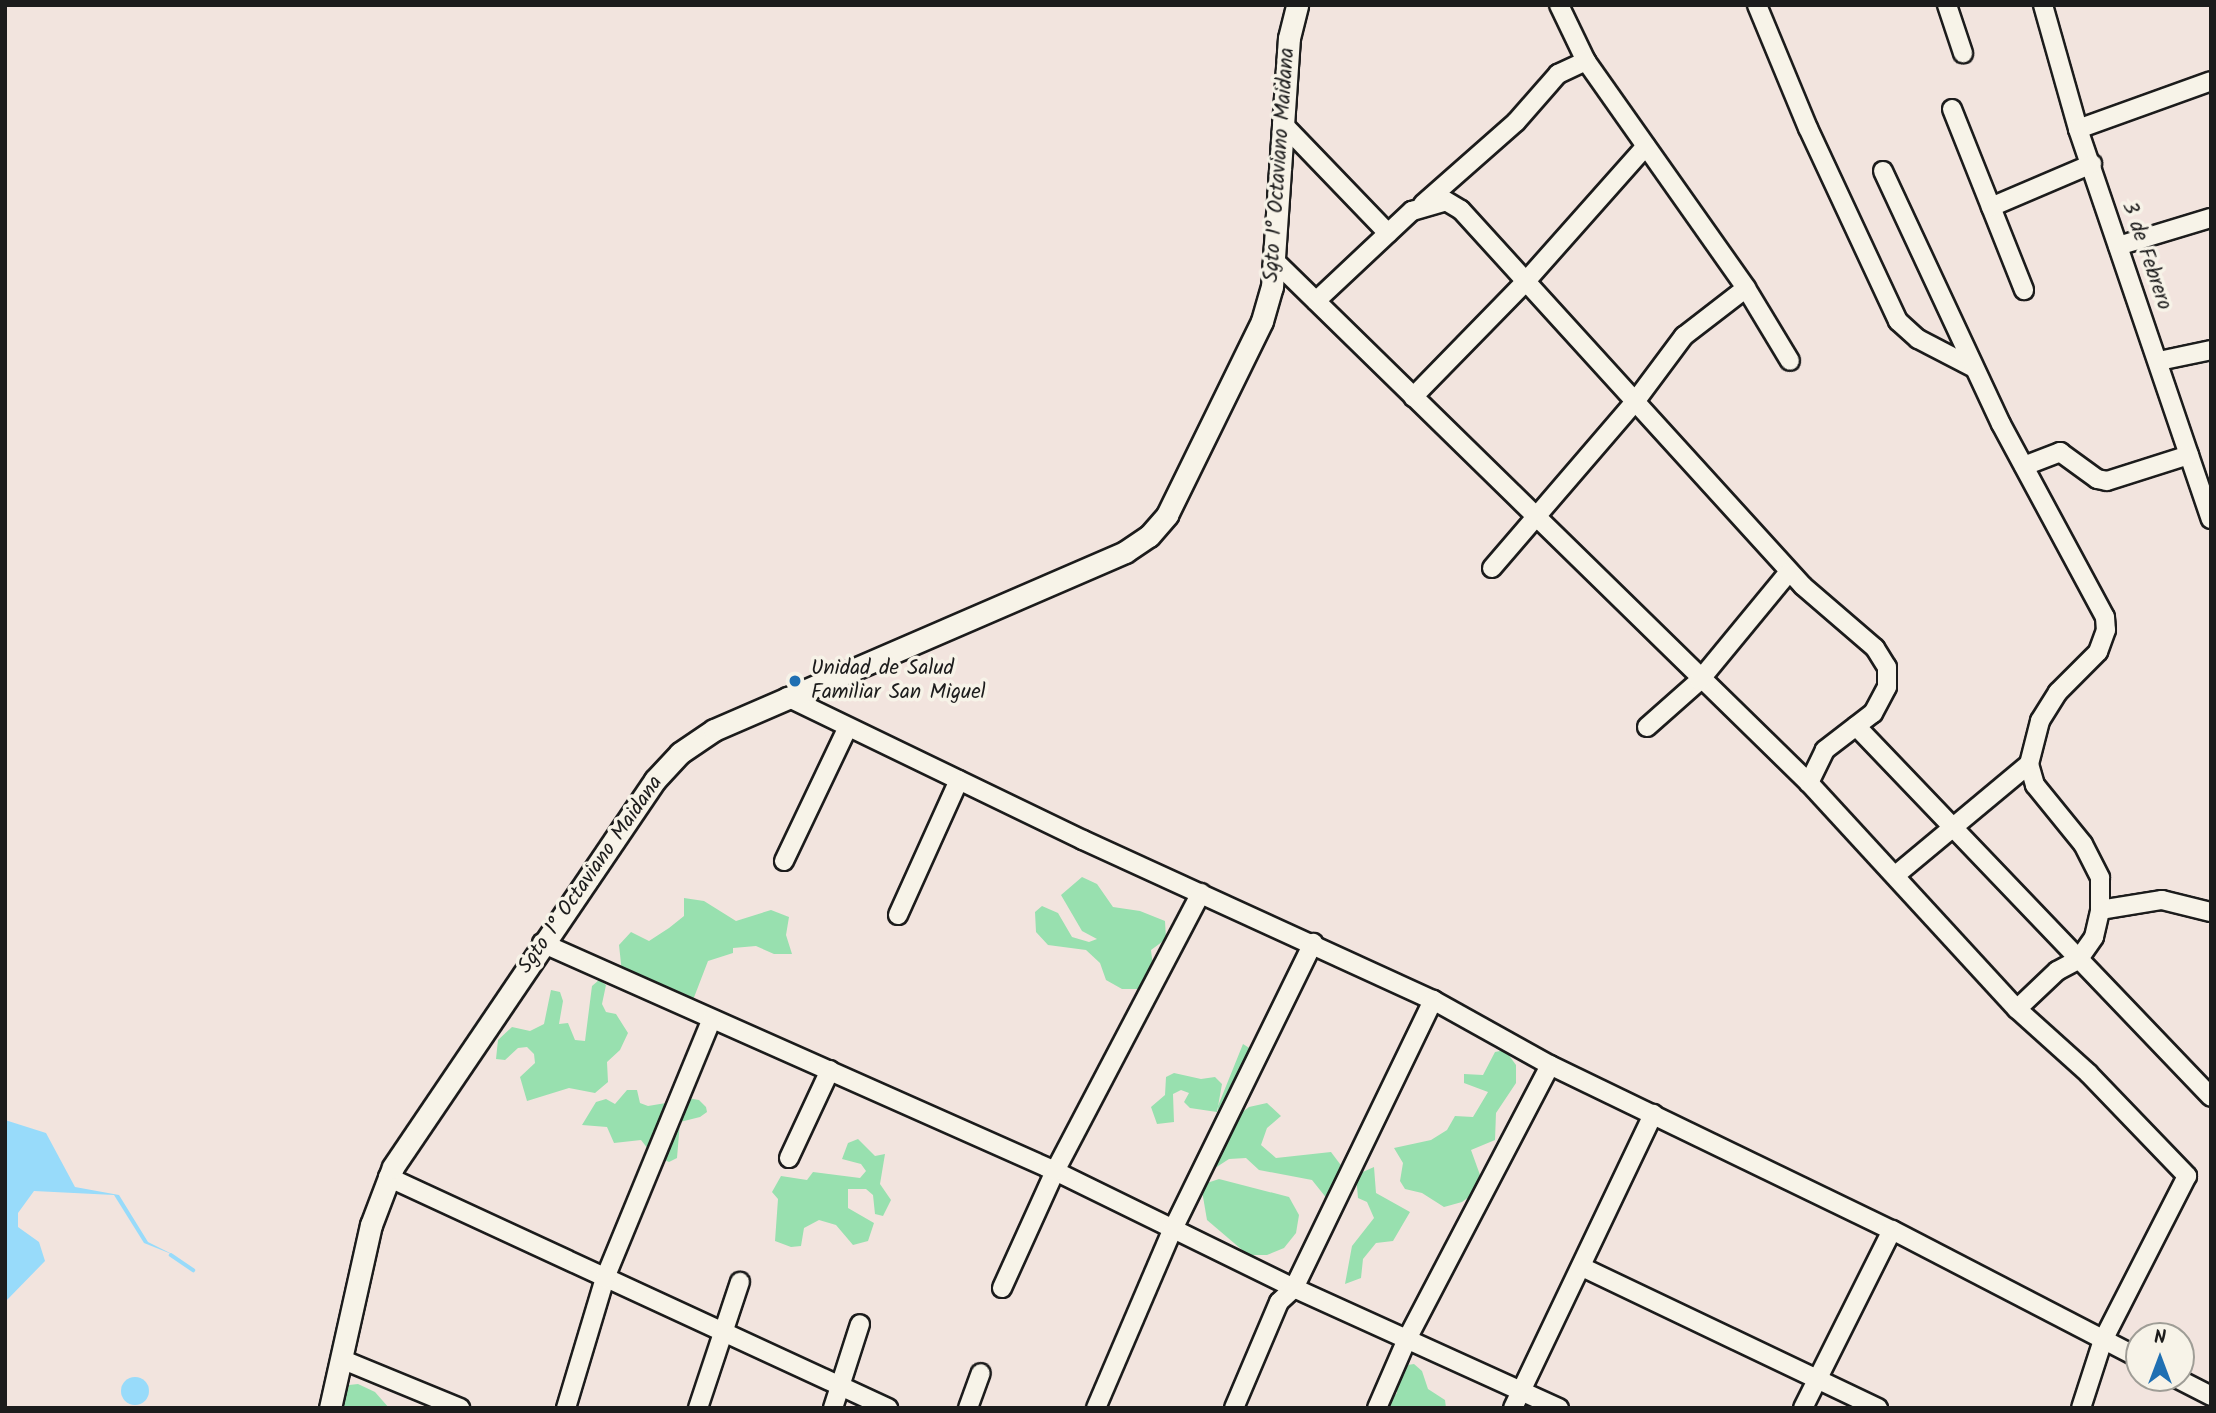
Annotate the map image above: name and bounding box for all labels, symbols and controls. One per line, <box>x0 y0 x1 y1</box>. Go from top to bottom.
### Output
street label: Sgto 1° Octaviano Maidana <box>1259 47 1301 283</box>
street label: 3 de Febrero <box>2116 198 2176 314</box>
place label: Unidad de Salud Familiar San Miguel <box>811 656 986 706</box>
marker: Unidad de Salud Familiar San Miguel <box>785 671 805 691</box>
street label: Sgto 1° Octaviano Maidana <box>513 771 669 979</box>
north arrow <box>2125 1322 2195 1392</box>
text: N <box>2154 1323 2166 1353</box>

